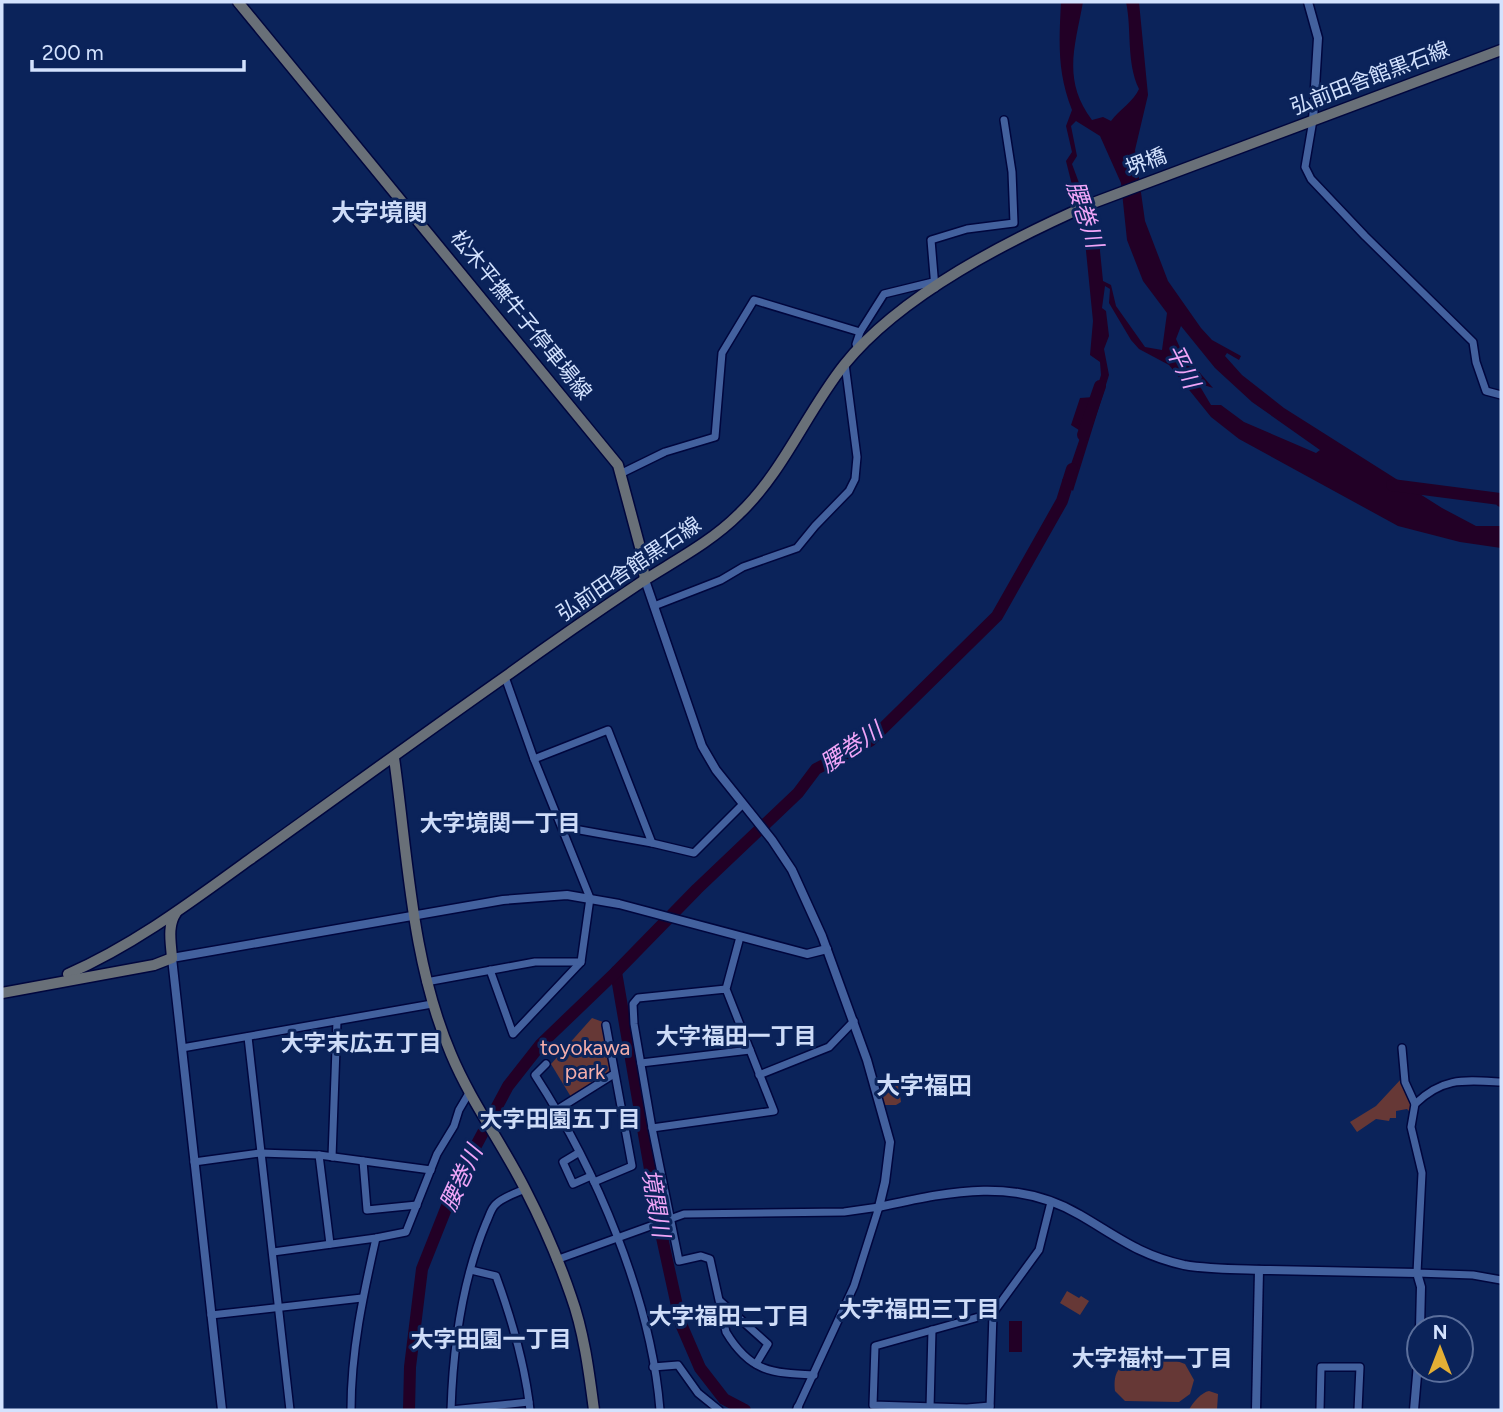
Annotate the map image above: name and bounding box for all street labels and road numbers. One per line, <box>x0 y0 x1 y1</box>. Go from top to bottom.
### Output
street label: 弘前田舎館黒石線 <box>1287 36 1453 119</box>
street label: 堺橋 <box>1122 142 1170 181</box>
street label: 松木平撫牛子停車場線 <box>446 225 597 404</box>
street label: 弘前田舎館黒石線 <box>552 511 705 626</box>

